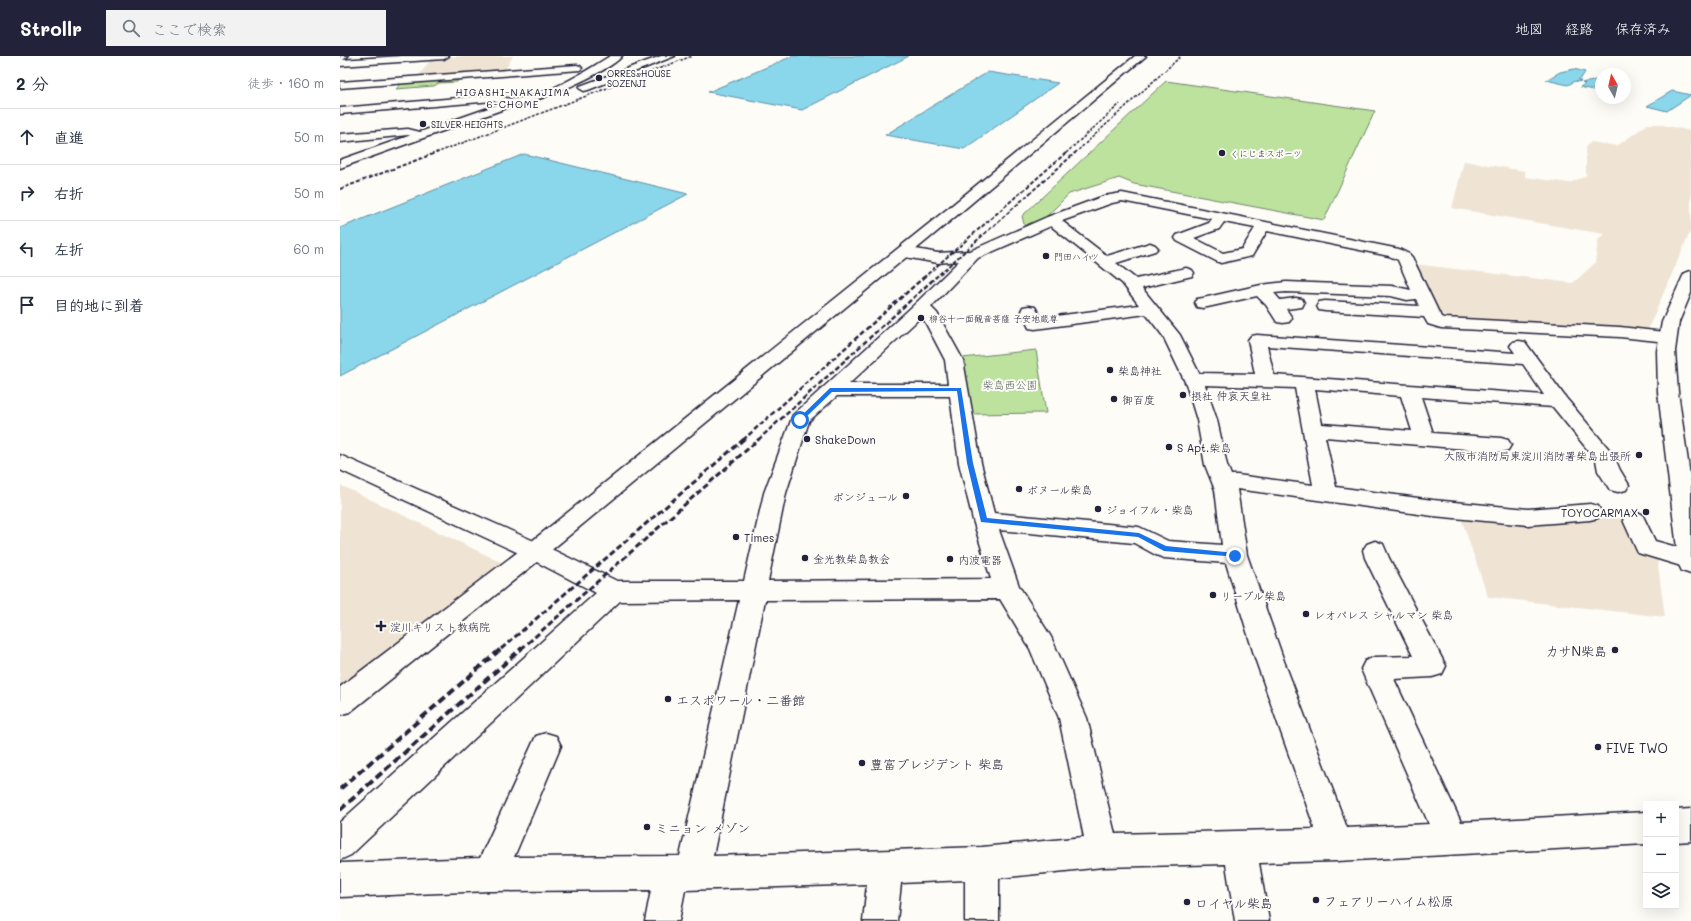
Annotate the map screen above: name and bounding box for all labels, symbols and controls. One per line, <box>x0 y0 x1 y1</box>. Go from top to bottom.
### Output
search box <box>106 10 386 46</box>
text: Strollr <box>20 16 82 41</box>
icon: search <box>120 17 142 39</box>
text: ここで検索 <box>152 19 227 39</box>
text: 地図 <box>1515 19 1543 38</box>
text: 経路 <box>1565 19 1593 38</box>
text: 保存済み <box>1615 19 1671 38</box>
place label: ORRES•HOUSE SOZENJI <box>607 68 671 89</box>
north arrow <box>1595 68 1631 104</box>
text: 2 分 <box>16 72 49 94</box>
marker: ORRES•HOUSE SOZENJI <box>594 73 604 83</box>
text: 徒歩 · 160 m <box>248 74 324 91</box>
district label: HIGASHI-NAKAJIMA 6-CHOME <box>455 85 571 111</box>
marker: SILVER HEIGHTS <box>418 119 428 129</box>
place label: SILVER HEIGHTS <box>431 119 503 130</box>
icon: ahead <box>16 126 38 148</box>
text: 直進 <box>54 127 84 147</box>
text: 50 m <box>294 128 324 145</box>
marker: くにじまスポーツ <box>1217 148 1227 158</box>
place label: くにじまスポーツ <box>1230 148 1302 159</box>
icon: right <box>16 182 38 204</box>
text: 右折 <box>54 183 84 203</box>
text: 50 m <box>294 184 324 201</box>
icon: left <box>16 238 38 260</box>
text: 左折 <box>54 239 84 259</box>
text: 60 m <box>294 240 324 257</box>
marker: 門田ハイツ <box>1041 251 1051 261</box>
place label: 門田ハイツ <box>1054 251 1099 262</box>
icon: arrive <box>16 294 38 316</box>
text: 目的地に到着 <box>54 295 144 315</box>
marker: 柳谷十一面観音菩薩 子安地蔵尊 <box>916 313 926 323</box>
place label: 柳谷十一面観音菩薩 子安地蔵尊 <box>929 313 1058 324</box>
place label: 柴島神社 <box>1118 363 1162 378</box>
marker: 柴島神社 <box>1105 365 1115 375</box>
park label: 柴島西公園 <box>983 377 1038 392</box>
place label: 摂社 仲哀天皇社 <box>1191 388 1272 403</box>
marker: 摂社 仲哀天皇社 <box>1178 390 1188 400</box>
place label: 御百度 <box>1122 392 1155 407</box>
marker: 御百度 <box>1109 394 1119 404</box>
route start <box>791 411 809 429</box>
place label: ShakeDown <box>815 432 876 447</box>
marker: ShakeDown <box>802 434 812 444</box>
place label: S Apt.柴島 <box>1177 440 1231 455</box>
marker: S Apt.柴島 <box>1164 442 1174 452</box>
place label: 大阪市消防局東淀川消防署柴島出張所 <box>1444 448 1631 463</box>
marker: 大阪市消防局東淀川消防署柴島出張所 <box>1634 450 1644 460</box>
place label: ボヌール柴島 <box>1027 482 1092 497</box>
marker: ボヌール柴島 <box>1014 484 1024 494</box>
place label: ボンジュール <box>833 489 898 504</box>
marker: ボンジュール <box>901 491 911 501</box>
place label: ジョイフル・柴島 <box>1106 502 1194 517</box>
marker: ジョイフル・柴島 <box>1093 504 1103 514</box>
place label: TOYOCARMAX <box>1561 505 1638 520</box>
marker: TOYOCARMAX <box>1641 507 1651 517</box>
place label: Times <box>744 530 774 545</box>
marker: Times <box>731 532 741 542</box>
route end <box>1226 547 1244 565</box>
place label: 金光教柴島教会 <box>813 551 890 566</box>
place label: 内波電器 <box>958 552 1002 567</box>
marker: 金光教柴島教会 <box>800 553 810 563</box>
marker: 内波電器 <box>945 554 955 564</box>
place label: リーブル柴島 <box>1221 588 1286 603</box>
marker: リーブル柴島 <box>1208 590 1218 600</box>
place label: レオパレス シャルマン 柴島 <box>1314 607 1453 622</box>
marker: レオパレス シャルマン 柴島 <box>1301 609 1311 619</box>
place label: 淀川キリスト教病院 <box>390 619 490 634</box>
marker: 淀川キリスト教病院 <box>375 620 387 632</box>
place label: カサN柴島 <box>1545 642 1607 659</box>
marker: カサN柴島 <box>1610 645 1620 655</box>
place label: エスポワール・二番館 <box>676 691 805 708</box>
marker: エスポワール・二番館 <box>663 694 673 704</box>
place label: FIVE TWO <box>1606 739 1668 756</box>
marker: FIVE TWO <box>1593 742 1603 752</box>
place label: 豊富プレジデント 柴島 <box>870 755 1004 772</box>
marker: 豊富プレジデント 柴島 <box>857 758 867 768</box>
map controls <box>1643 801 1679 909</box>
button: + <box>1643 801 1679 837</box>
place label: ミニョン メゾン <box>655 819 750 836</box>
marker: ミニョン メゾン <box>642 822 652 832</box>
button: − <box>1643 837 1679 873</box>
button: layers <box>1643 873 1679 909</box>
place label: フェアリーハイム松原 <box>1324 892 1453 909</box>
place label: ロイヤル柴島 <box>1195 894 1273 911</box>
marker: フェアリーハイム松原 <box>1311 895 1321 905</box>
marker: ロイヤル柴島 <box>1182 897 1192 907</box>

